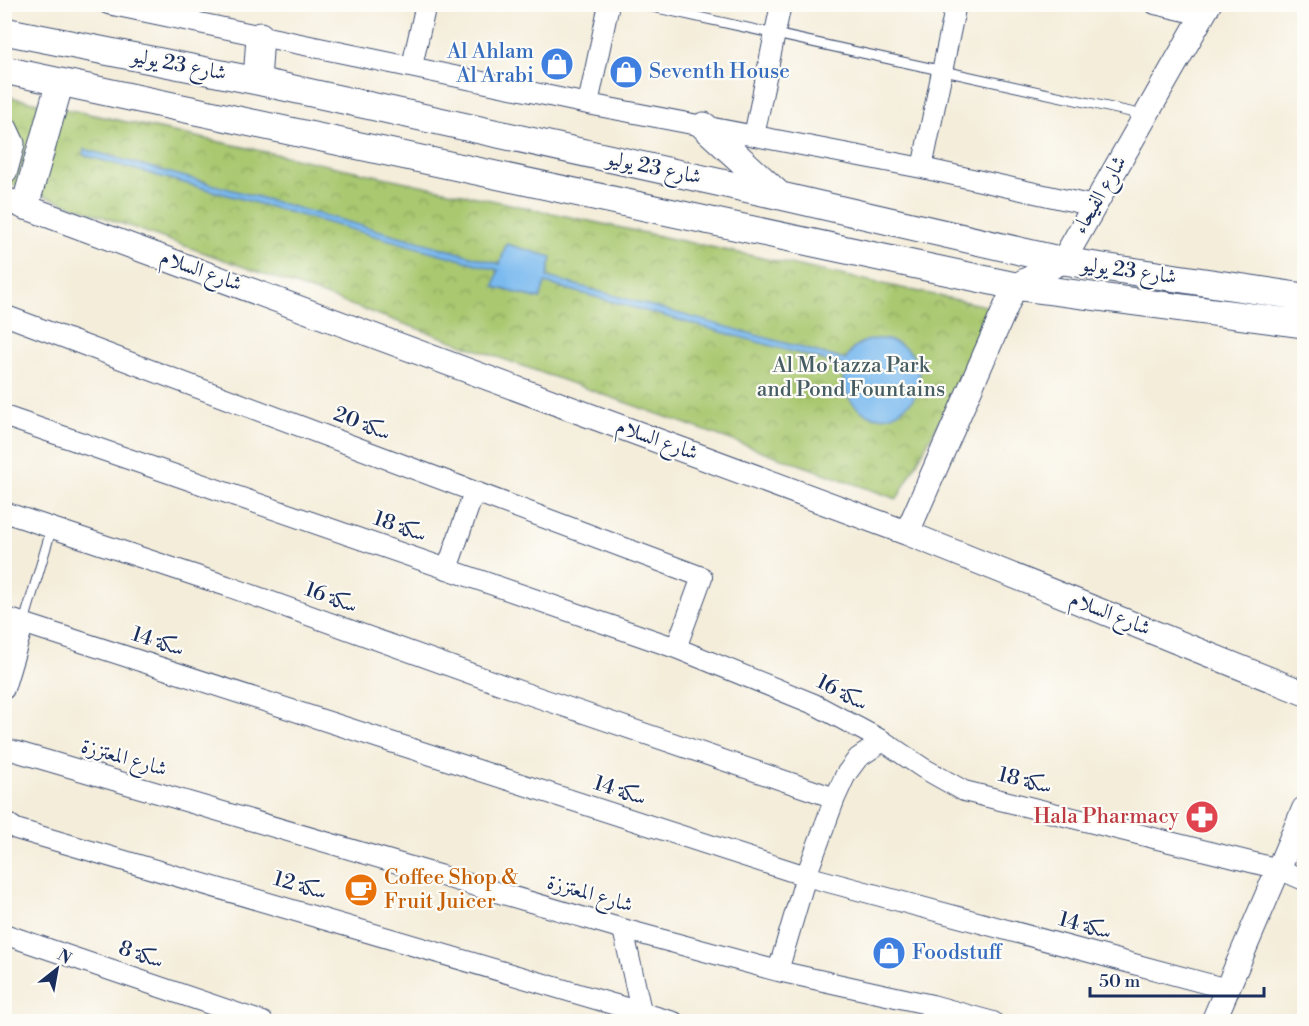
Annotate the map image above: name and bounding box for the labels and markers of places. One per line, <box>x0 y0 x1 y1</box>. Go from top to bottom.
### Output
place label: Al Ahlam Al Arabi <box>446 39 534 89</box>
shop icon: Al Ahlam Al Arabi <box>539 46 575 82</box>
shop icon: Seventh House <box>608 54 644 90</box>
place label: Seventh House <box>649 59 790 85</box>
pharmacy icon: Hala Pharmacy <box>1184 799 1220 835</box>
place label: Hala Pharmacy <box>1034 804 1180 830</box>
place label: Coffee Shop & Fruit Juicer <box>384 865 518 915</box>
cafe icon: Coffee Shop & Fruit Juicer <box>343 872 379 908</box>
shop icon: Foodstuff <box>871 935 907 971</box>
place label: Foodstuff <box>912 940 1004 966</box>

